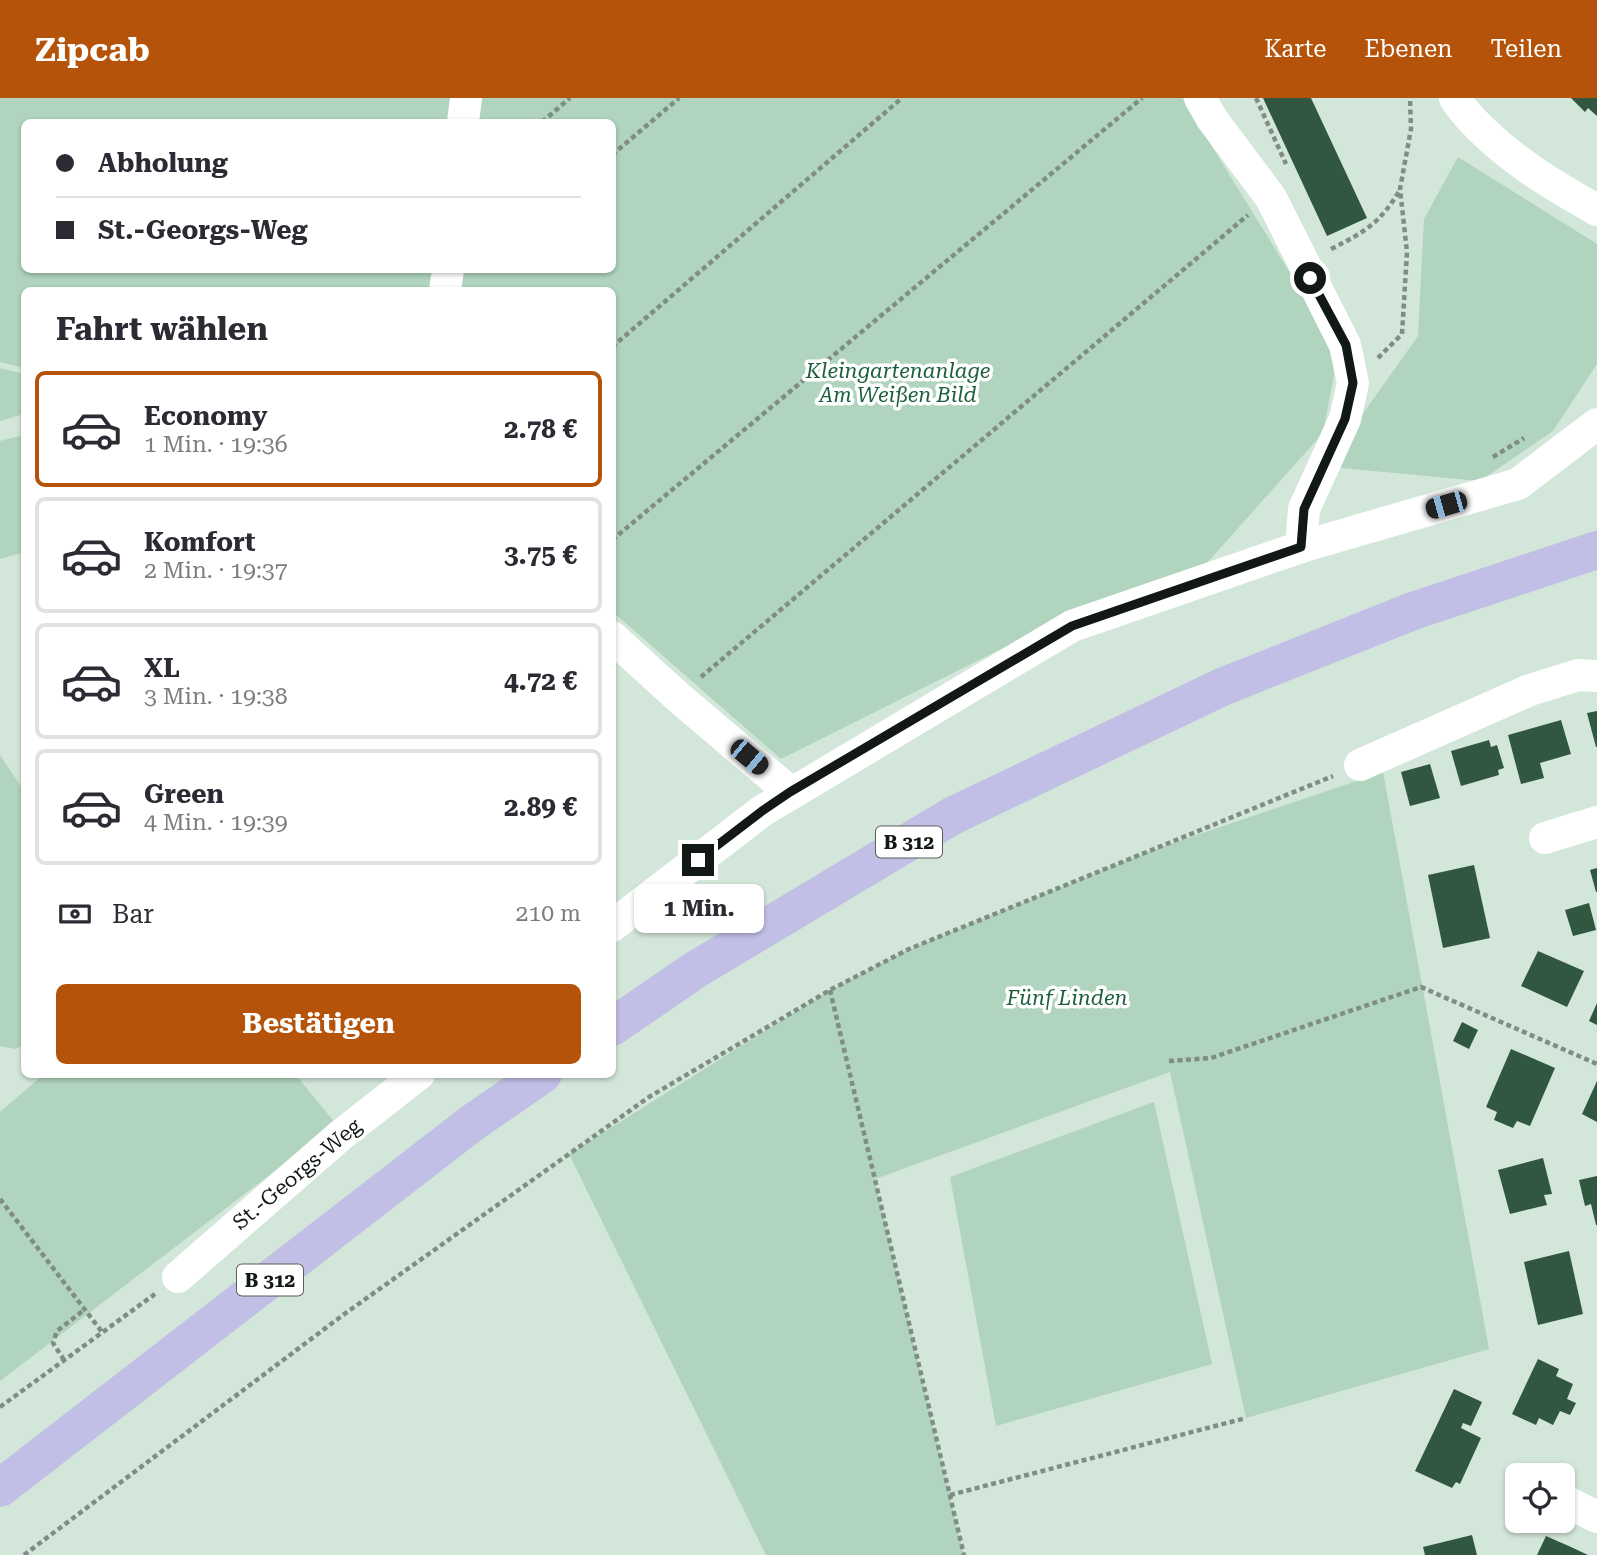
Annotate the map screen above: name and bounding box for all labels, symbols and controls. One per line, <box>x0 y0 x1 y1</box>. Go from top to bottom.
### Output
text: Zipcab <box>35 30 150 69</box>
text: Karte <box>1264 35 1326 63</box>
text: Ebenen <box>1364 35 1453 63</box>
text: Teilen <box>1491 35 1562 63</box>
text: Abholung <box>98 148 228 178</box>
text: St.-Georgs-Weg <box>98 215 307 245</box>
route start <box>1294 262 1326 294</box>
text: Fahrt wählen <box>56 310 268 348</box>
park label: Kleingartenanlage Am Weißen Bild <box>805 359 990 407</box>
icon: car <box>60 398 123 461</box>
text: Economy <box>144 401 267 431</box>
text: 2.78 € <box>504 414 577 444</box>
text: 1 Min. · 19:36 <box>144 431 288 458</box>
car <box>1423 489 1470 521</box>
icon: car <box>60 524 123 587</box>
text: Komfort <box>144 527 256 557</box>
text: 3.75 € <box>504 540 577 570</box>
text: 2 Min. · 19:37 <box>144 557 288 584</box>
icon: car <box>60 650 123 713</box>
text: XL <box>144 653 180 683</box>
text: 4.72 € <box>504 666 577 696</box>
text: 3 Min. · 19:38 <box>144 683 288 710</box>
car <box>727 735 772 779</box>
icon: car <box>60 776 123 839</box>
text: Green <box>144 779 224 809</box>
text: 2.89 € <box>504 792 577 822</box>
text: 4 Min. · 19:39 <box>144 809 288 836</box>
road number: B 312 <box>876 827 942 858</box>
route end <box>682 844 714 876</box>
callout: 1 Min. <box>633 884 763 934</box>
icon: cash <box>56 895 94 933</box>
text: 1 Min. <box>663 895 735 922</box>
text: Bar <box>112 899 154 929</box>
text: 210 m <box>516 900 581 927</box>
button: Bestätigen <box>56 984 581 1064</box>
park label: Fünf Linden <box>1006 986 1128 1010</box>
street label: St.-Georgs-Weg <box>228 1113 366 1235</box>
road number: B 312 <box>237 1264 303 1296</box>
map controls <box>1505 1463 1575 1533</box>
button: locate <box>1505 1463 1575 1533</box>

